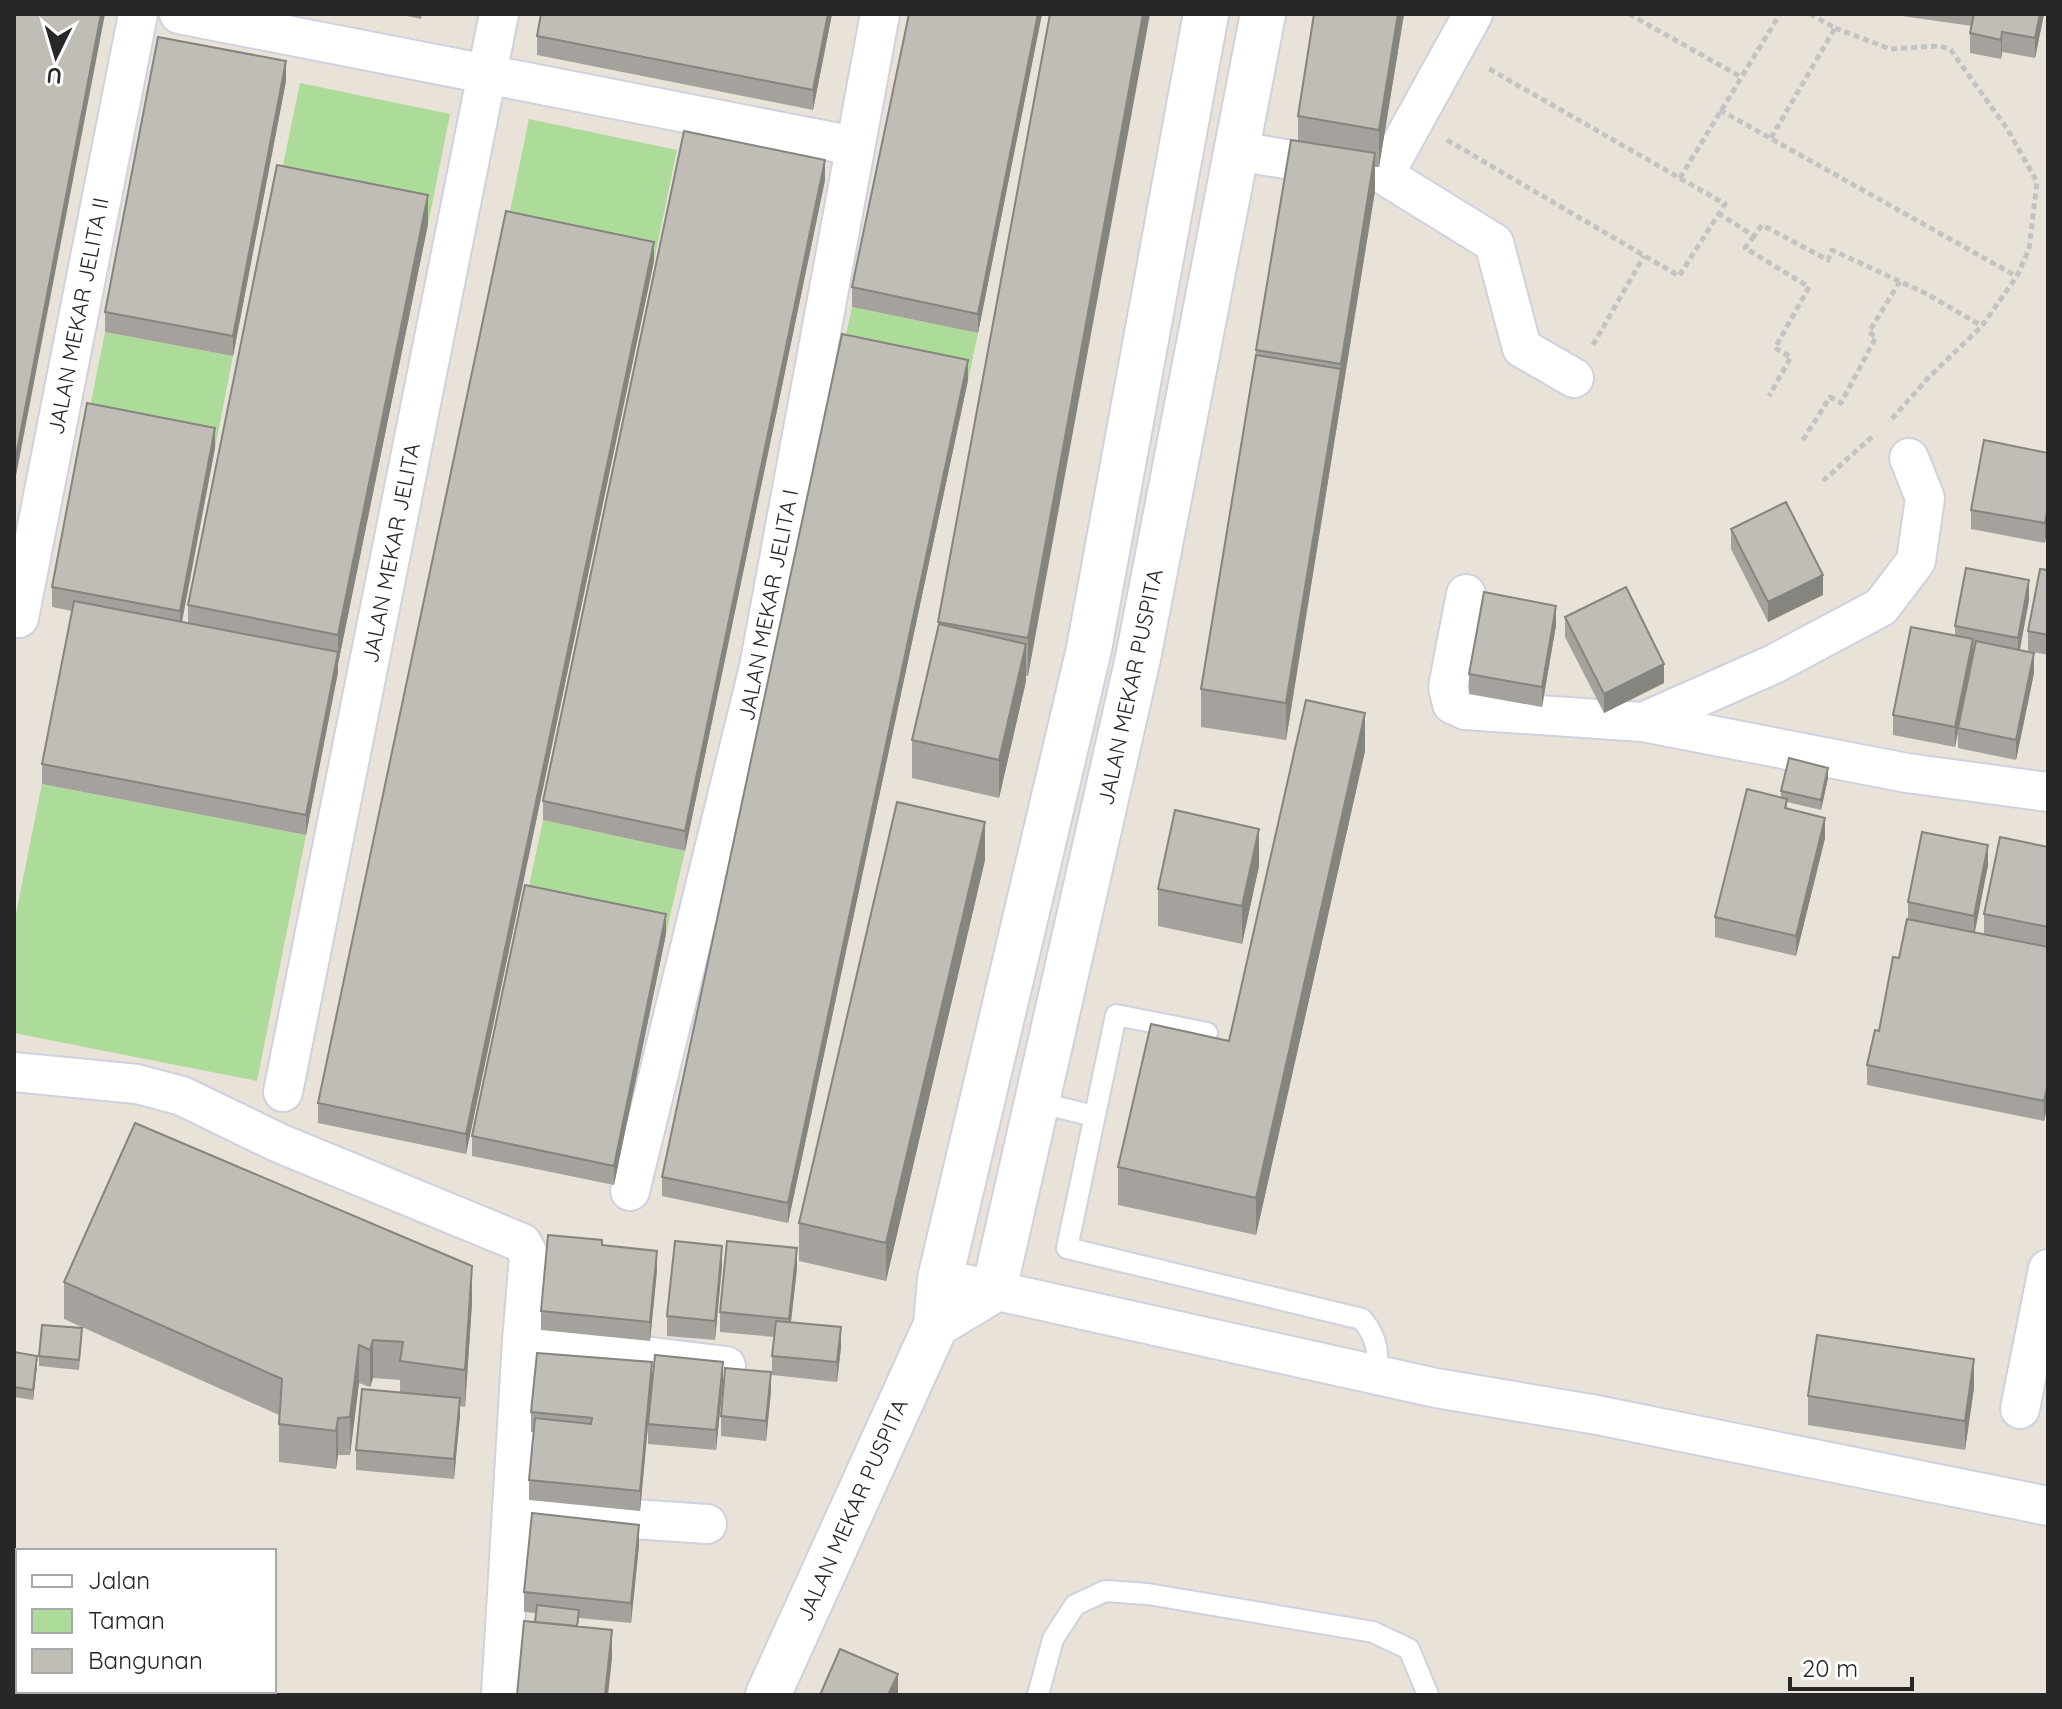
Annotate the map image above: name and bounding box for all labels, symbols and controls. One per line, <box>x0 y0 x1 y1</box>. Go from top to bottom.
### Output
north arrow <box>16 16 96 96</box>
text: U <box>45 61 63 91</box>
street label: JALAN MEKAR JELITA II <box>41 195 115 437</box>
street label: JALAN MEKAR JELITA <box>356 441 426 665</box>
street label: JALAN MEKAR JELITA I <box>732 487 804 723</box>
street label: JALAN MEKAR PUSPITA <box>1091 566 1169 808</box>
street label: JALAN MEKAR PUSPITA <box>790 1394 914 1626</box>
legend <box>16 1549 276 1693</box>
text: Jalan <box>88 1565 150 1595</box>
text: Taman <box>88 1605 165 1635</box>
scale bar <box>1790 1641 1912 1691</box>
text: Bangunan <box>88 1645 203 1675</box>
text: 20 m <box>1802 1653 1858 1683</box>

